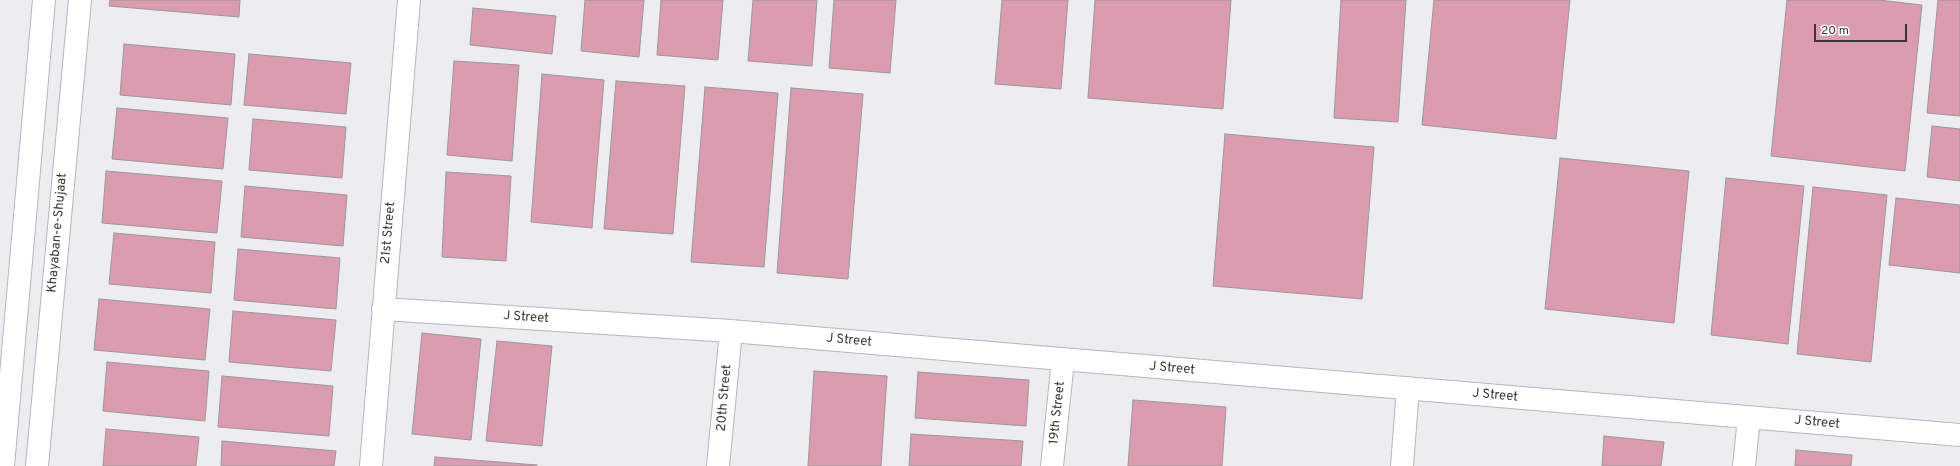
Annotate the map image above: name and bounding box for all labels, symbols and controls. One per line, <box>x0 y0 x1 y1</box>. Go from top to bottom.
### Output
scale bar <box>1816 16 1909 42</box>
text: 20 m <box>1821 23 1849 39</box>
street label: Khayaban-e-Shujaat <box>45 172 71 294</box>
street label: 21st Street <box>379 201 399 265</box>
street label: J Street <box>503 309 549 327</box>
street label: J Street <box>825 331 873 351</box>
street label: J Street <box>1148 359 1196 379</box>
street label: 20th Street <box>714 364 736 432</box>
street label: 19th Street <box>1047 381 1069 445</box>
street label: J Street <box>1471 386 1519 406</box>
street label: J Street <box>1793 413 1841 433</box>

